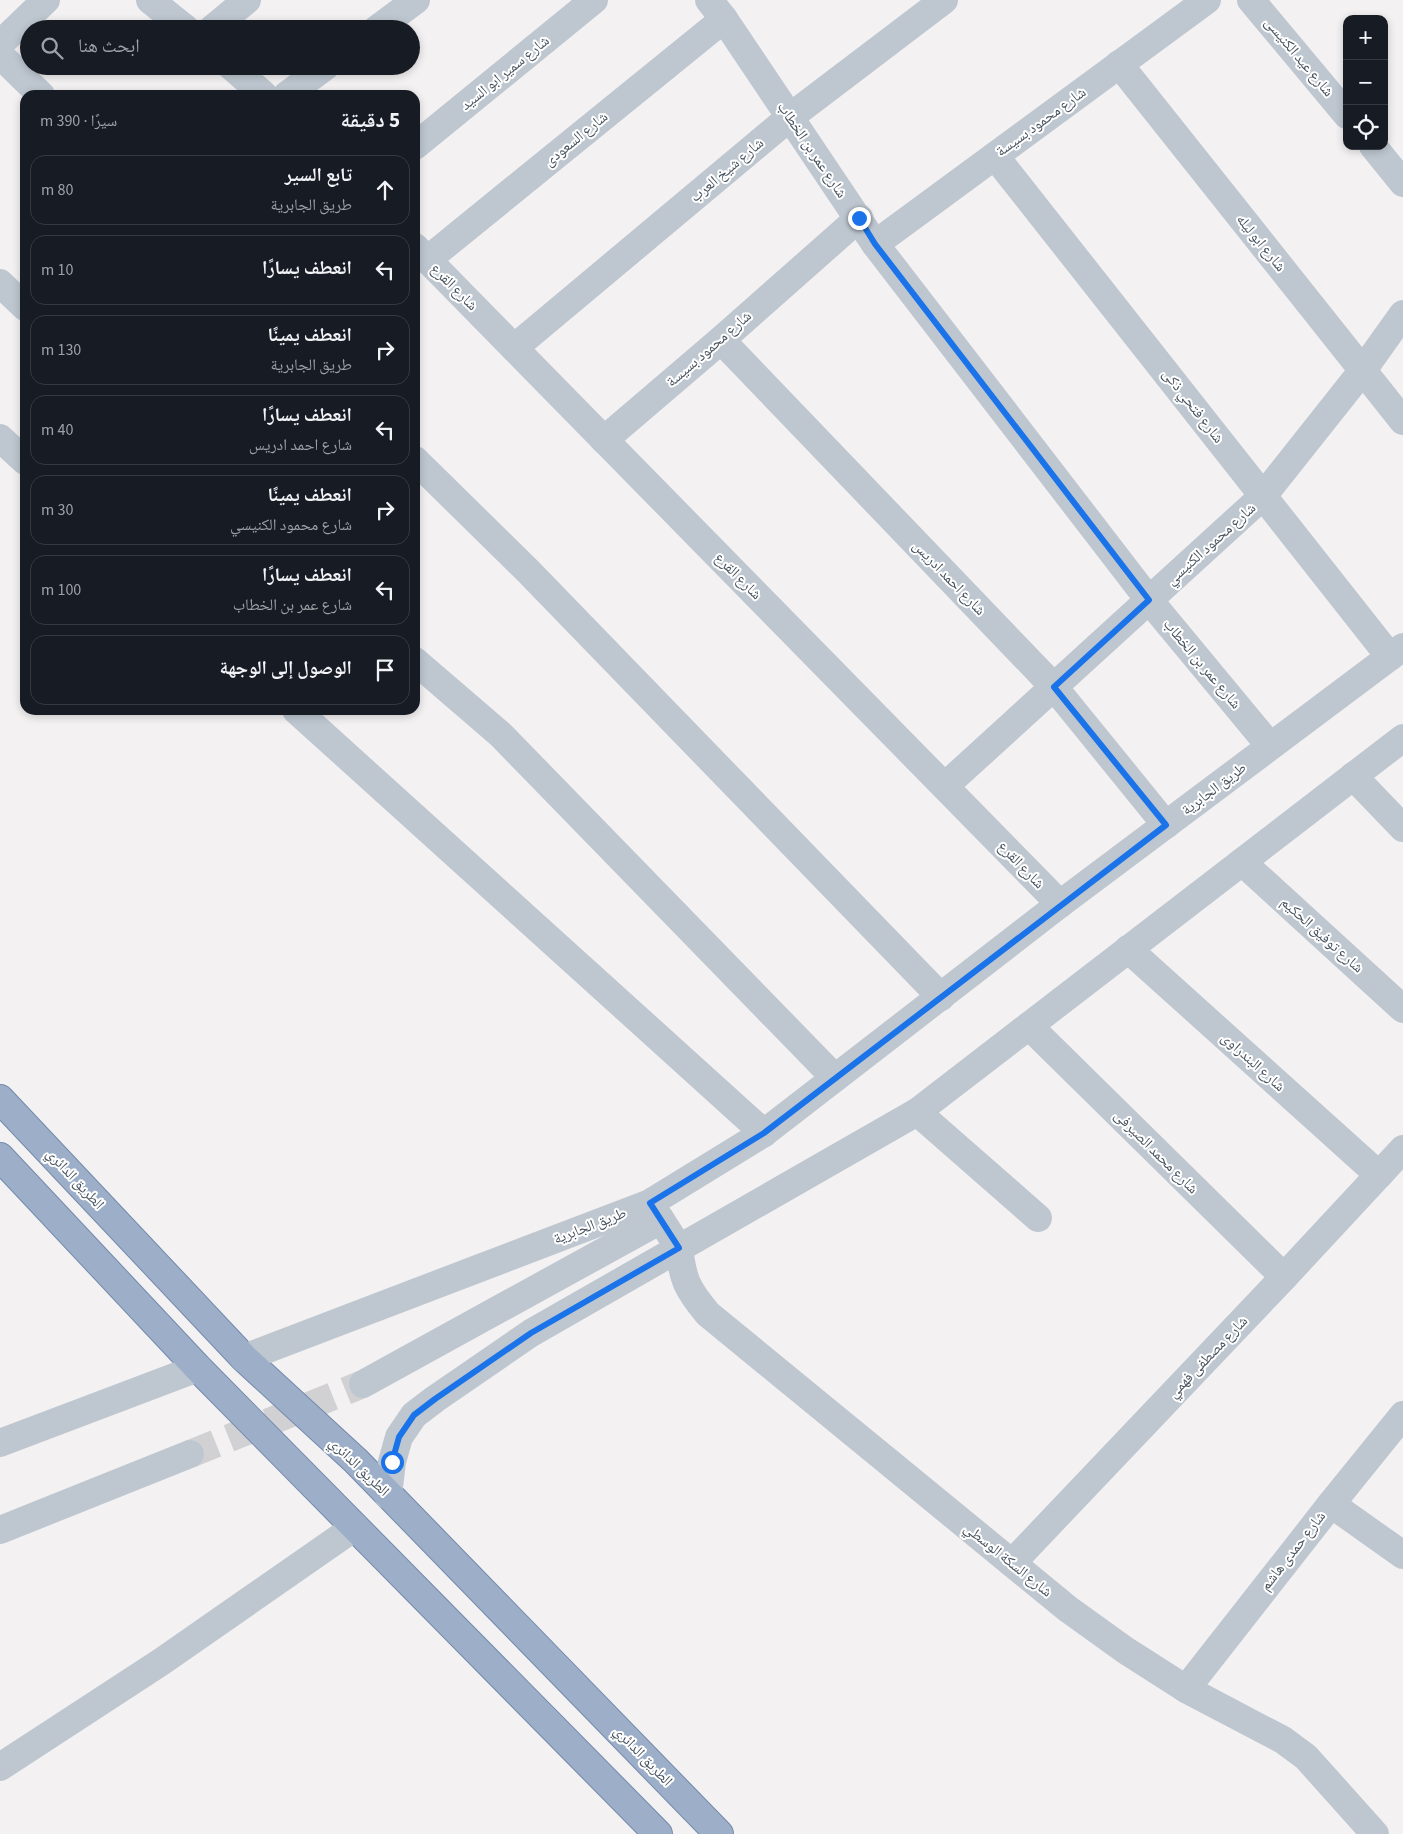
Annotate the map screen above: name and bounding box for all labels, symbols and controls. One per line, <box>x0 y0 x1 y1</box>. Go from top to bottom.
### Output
street label: شارع عيد الكنيسى <box>1259 13 1339 101</box>
map controls <box>1343 15 1388 150</box>
button: + <box>1343 15 1388 60</box>
search box <box>20 20 420 75</box>
street label: شارع سمير ابو السيد <box>456 30 554 115</box>
text: ابحث هنا <box>78 33 140 60</box>
icon: search <box>38 34 66 62</box>
button: − <box>1343 60 1388 105</box>
street label: شارع محمود بسيسة <box>992 82 1091 162</box>
street label: شارع عمر بن الخطاب <box>772 98 852 202</box>
text: 5 دقيقة <box>341 105 400 135</box>
button: locate <box>1343 105 1388 150</box>
street label: شارع السعودى <box>540 107 613 171</box>
text: سيرًا · 390 m <box>40 110 117 132</box>
street label: شارع شيخ العرب <box>686 133 768 207</box>
text: تابع السير <box>285 162 352 189</box>
icon: ahead <box>371 176 399 204</box>
text: 80 m <box>41 179 73 201</box>
text: طريق الجابرية <box>271 194 352 216</box>
route end <box>848 207 871 230</box>
street label: شارع ابو ليله <box>1231 210 1291 276</box>
text: انعطف يسارًا <box>262 255 352 282</box>
icon: left <box>371 256 399 284</box>
text: 10 m <box>41 259 73 281</box>
street label: شارع القرع <box>426 259 482 315</box>
street label: شارع محمود بسيسة <box>662 306 756 392</box>
text: انعطف يمينًا <box>268 322 352 349</box>
icon: right <box>371 336 399 364</box>
text: 130 m <box>41 339 81 361</box>
text: طريق الجابرية <box>271 354 352 376</box>
street label: شارع فتحي ذكى <box>1157 364 1229 448</box>
text: انعطف يسارًا <box>262 402 352 429</box>
icon: left <box>371 416 399 444</box>
text: 40 m <box>41 419 73 441</box>
text: شارع احمد ادريس <box>249 434 352 456</box>
text: انعطف يمينًا <box>268 482 352 509</box>
icon: right <box>371 496 399 524</box>
street label: شارع محمود الكنيسي <box>1161 498 1261 591</box>
text: 30 m <box>41 499 73 521</box>
text: شارع محمود الكنيسي <box>230 514 352 536</box>
street label: شارع احمد ادريس <box>908 536 990 620</box>
street label: شارع القرع <box>710 548 766 604</box>
text: انعطف يسارًا <box>262 562 352 589</box>
icon: left <box>371 576 399 604</box>
text: 100 m <box>41 579 81 601</box>
text: شارع عمر بن الخطاب <box>233 594 352 616</box>
street label: شارع عمر بن الخطاب <box>1158 614 1246 714</box>
text: الوصول إلى الوجهة <box>219 655 352 682</box>
icon: arrive <box>371 656 399 684</box>
street label: طريق الجابرية <box>1177 758 1251 820</box>
street label: شارع القرع <box>993 836 1049 894</box>
street label: شارع توفيق الحكيم <box>1276 892 1368 978</box>
street label: شارع البندراوى <box>1216 1027 1290 1097</box>
street label: شارع محمد الصيرفى <box>1109 1105 1203 1199</box>
street label: الطريق الدائري <box>41 1144 109 1215</box>
street label: طريق الجابرية <box>551 1202 630 1249</box>
street label: شارع مصطفى فهمي <box>1163 1311 1253 1403</box>
street label: الطريق الدائري <box>323 1433 394 1502</box>
route start <box>381 1451 404 1474</box>
street label: شارع حمدى هاشم <box>1255 1507 1331 1595</box>
street label: شارع السكة الوسطي <box>959 1518 1057 1603</box>
street label: الطريق الدائري <box>608 1721 677 1792</box>

